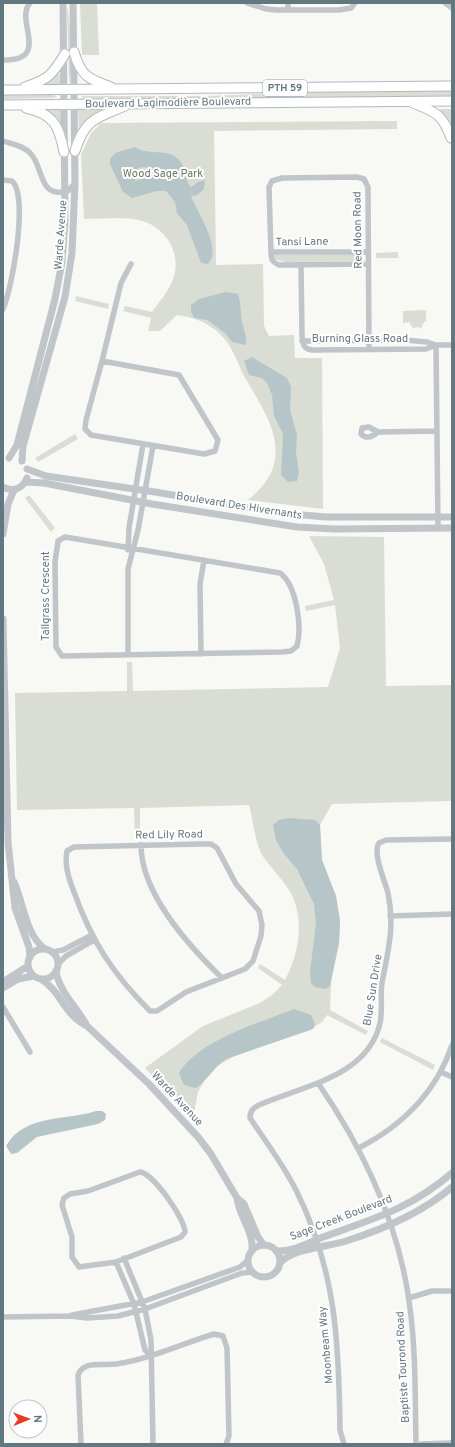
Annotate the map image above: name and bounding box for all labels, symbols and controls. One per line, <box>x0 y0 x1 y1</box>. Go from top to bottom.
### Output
road number: PTH 59 <box>263 80 307 96</box>
street label: Boulevard Lagimodière Boulevard <box>85 95 251 111</box>
park label: Wood Sage Park <box>123 167 203 181</box>
street label: Red Moon Road <box>350 191 366 269</box>
street label: Warde Avenue <box>52 200 70 270</box>
street label: Tansi Lane <box>276 235 329 249</box>
street label: Burning Glass Road <box>312 332 408 346</box>
street label: Boulevard Des Hivernants <box>175 489 303 523</box>
street label: Tallgrass Crescent <box>39 551 53 641</box>
street label: Red Lily Road <box>135 827 203 843</box>
street label: Blue Sun Drive <box>360 953 386 1027</box>
street label: Warde Avenue <box>148 1069 206 1129</box>
street label: Sage Creek Boulevard <box>288 1192 394 1244</box>
street label: Moonbeam Way <box>316 1305 336 1384</box>
street label: Baptiste Tourond Road <box>393 1311 413 1423</box>
north arrow <box>8 1399 48 1439</box>
text: N <box>30 1415 44 1423</box>

